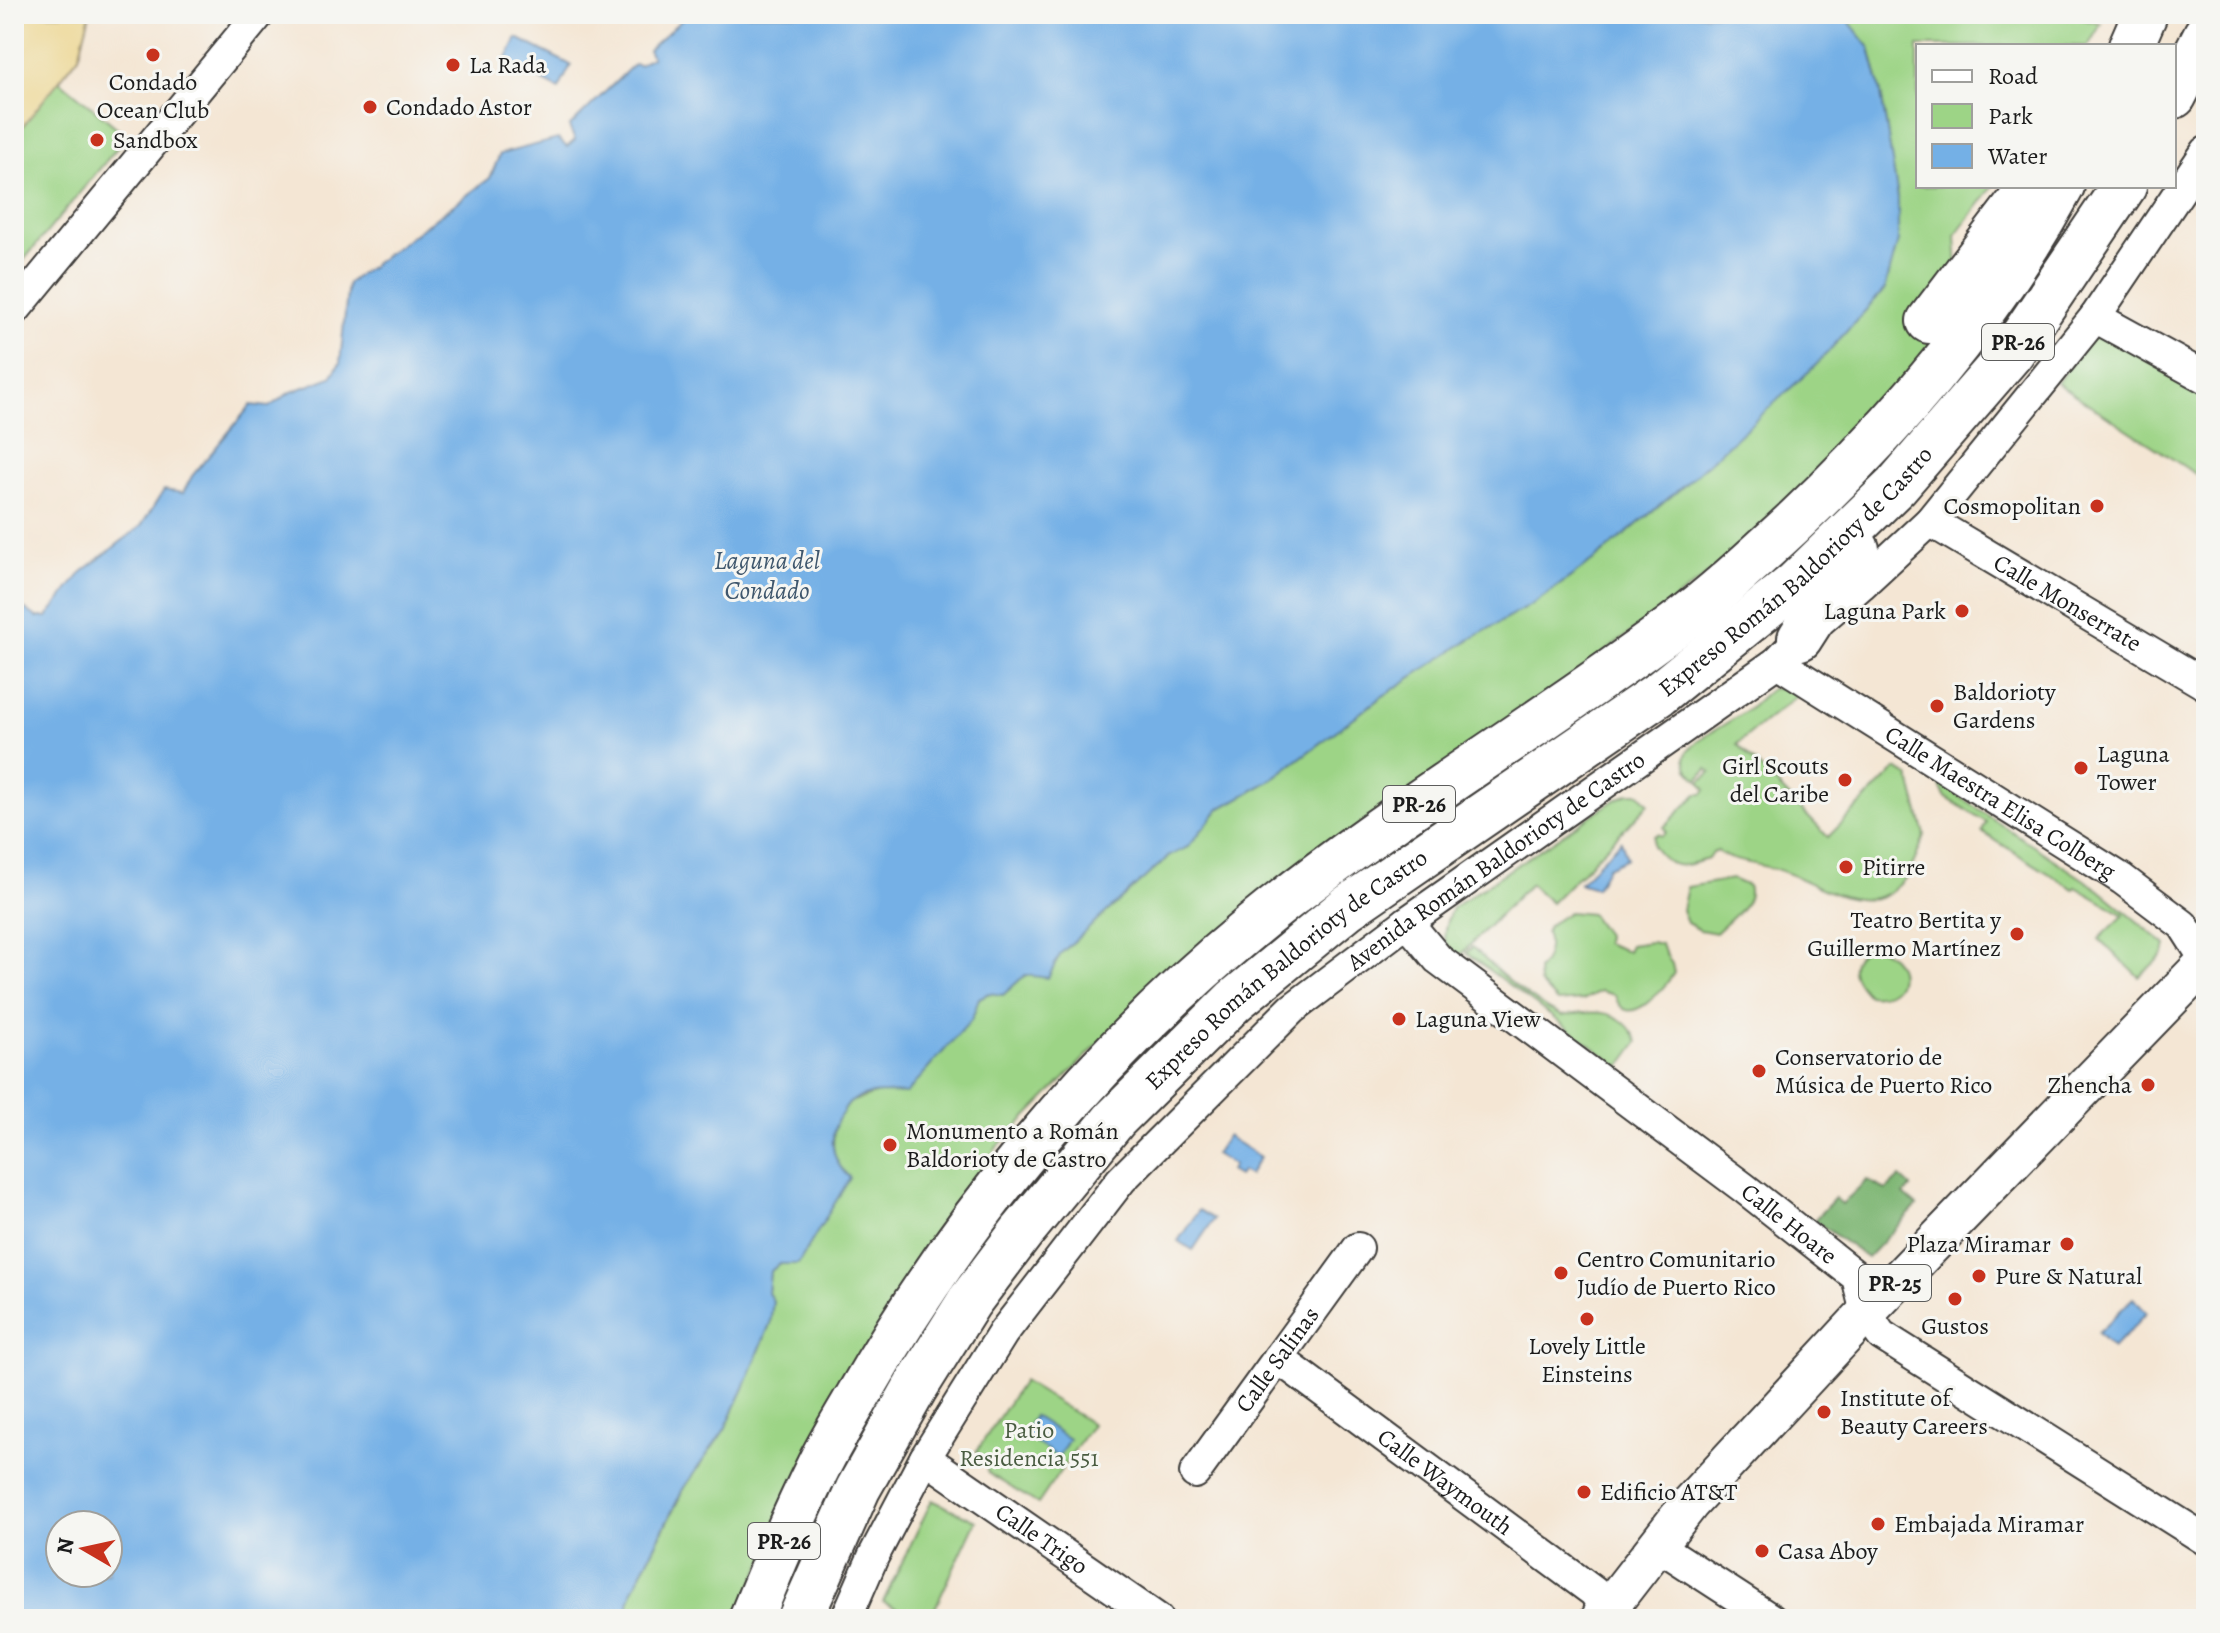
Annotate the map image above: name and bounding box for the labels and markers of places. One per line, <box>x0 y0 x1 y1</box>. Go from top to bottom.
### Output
marker: Condado Ocean Club <box>144 46 162 64</box>
place label: La Rada <box>469 49 547 81</box>
marker: La Rada <box>444 56 462 74</box>
place label: Condado Ocean Club <box>97 66 209 126</box>
place label: Condado Astor <box>386 91 532 123</box>
marker: Condado Astor <box>361 98 379 116</box>
place label: Sandbox <box>113 124 198 156</box>
marker: Sandbox <box>88 131 106 149</box>
place label: Cosmopolitan <box>1943 490 2081 522</box>
marker: Cosmopolitan <box>2088 497 2106 515</box>
place label: Laguna Park <box>1824 595 1946 627</box>
marker: Laguna Park <box>1953 602 1971 620</box>
place label: Baldorioty Gardens <box>1953 676 2056 736</box>
marker: Baldorioty Gardens <box>1928 697 1946 715</box>
place label: Laguna Tower <box>2097 738 2171 798</box>
place label: Girl Scouts del Caribe <box>1722 750 1829 810</box>
marker: Laguna Tower <box>2072 759 2090 777</box>
marker: Girl Scouts del Caribe <box>1836 771 1854 789</box>
place label: Pitirre <box>1862 851 1925 883</box>
marker: Pitirre <box>1837 858 1855 876</box>
place label: Teatro Bertita y Guillermo Martínez <box>1807 904 2001 964</box>
marker: Teatro Bertita y Guillermo Martínez <box>2008 925 2026 943</box>
place label: Laguna View <box>1415 1003 1541 1035</box>
marker: Laguna View <box>1390 1010 1408 1028</box>
place label: Conservatorio de Música de Puerto Rico <box>1775 1041 1992 1101</box>
marker: Conservatorio de Música de Puerto Rico <box>1750 1062 1768 1080</box>
place label: Zhencha <box>2047 1069 2133 1101</box>
marker: Zhencha <box>2139 1076 2157 1094</box>
place label: Monumento a Román Baldorioty de Castro <box>906 1115 1119 1175</box>
marker: Monumento a Román Baldorioty de Castro <box>881 1136 899 1154</box>
place label: Plaza Miramar <box>1906 1228 2051 1260</box>
marker: Plaza Miramar <box>2058 1235 2076 1253</box>
place label: Centro Comunitario Judío de Puerto Rico <box>1577 1243 1776 1303</box>
place label: Pure & Natural <box>1995 1260 2142 1292</box>
marker: Centro Comunitario Judío de Puerto Rico <box>1552 1264 1570 1282</box>
marker: Pure & Natural <box>1970 1267 1988 1285</box>
marker: Gustos <box>1946 1290 1964 1308</box>
marker: Lovely Little Einsteins <box>1578 1310 1596 1328</box>
place label: Gustos <box>1921 1310 1989 1342</box>
place label: Lovely Little Einsteins <box>1528 1330 1646 1390</box>
place label: Institute of Beauty Careers <box>1840 1382 1988 1442</box>
marker: Institute of Beauty Careers <box>1815 1403 1833 1421</box>
place label: Edificio AT&T <box>1600 1476 1737 1508</box>
marker: Edificio AT&T <box>1575 1483 1593 1501</box>
place label: Embajada Miramar <box>1894 1508 2084 1540</box>
marker: Embajada Miramar <box>1869 1515 1887 1533</box>
place label: Casa Aboy <box>1778 1535 1878 1567</box>
marker: Casa Aboy <box>1753 1542 1771 1560</box>

